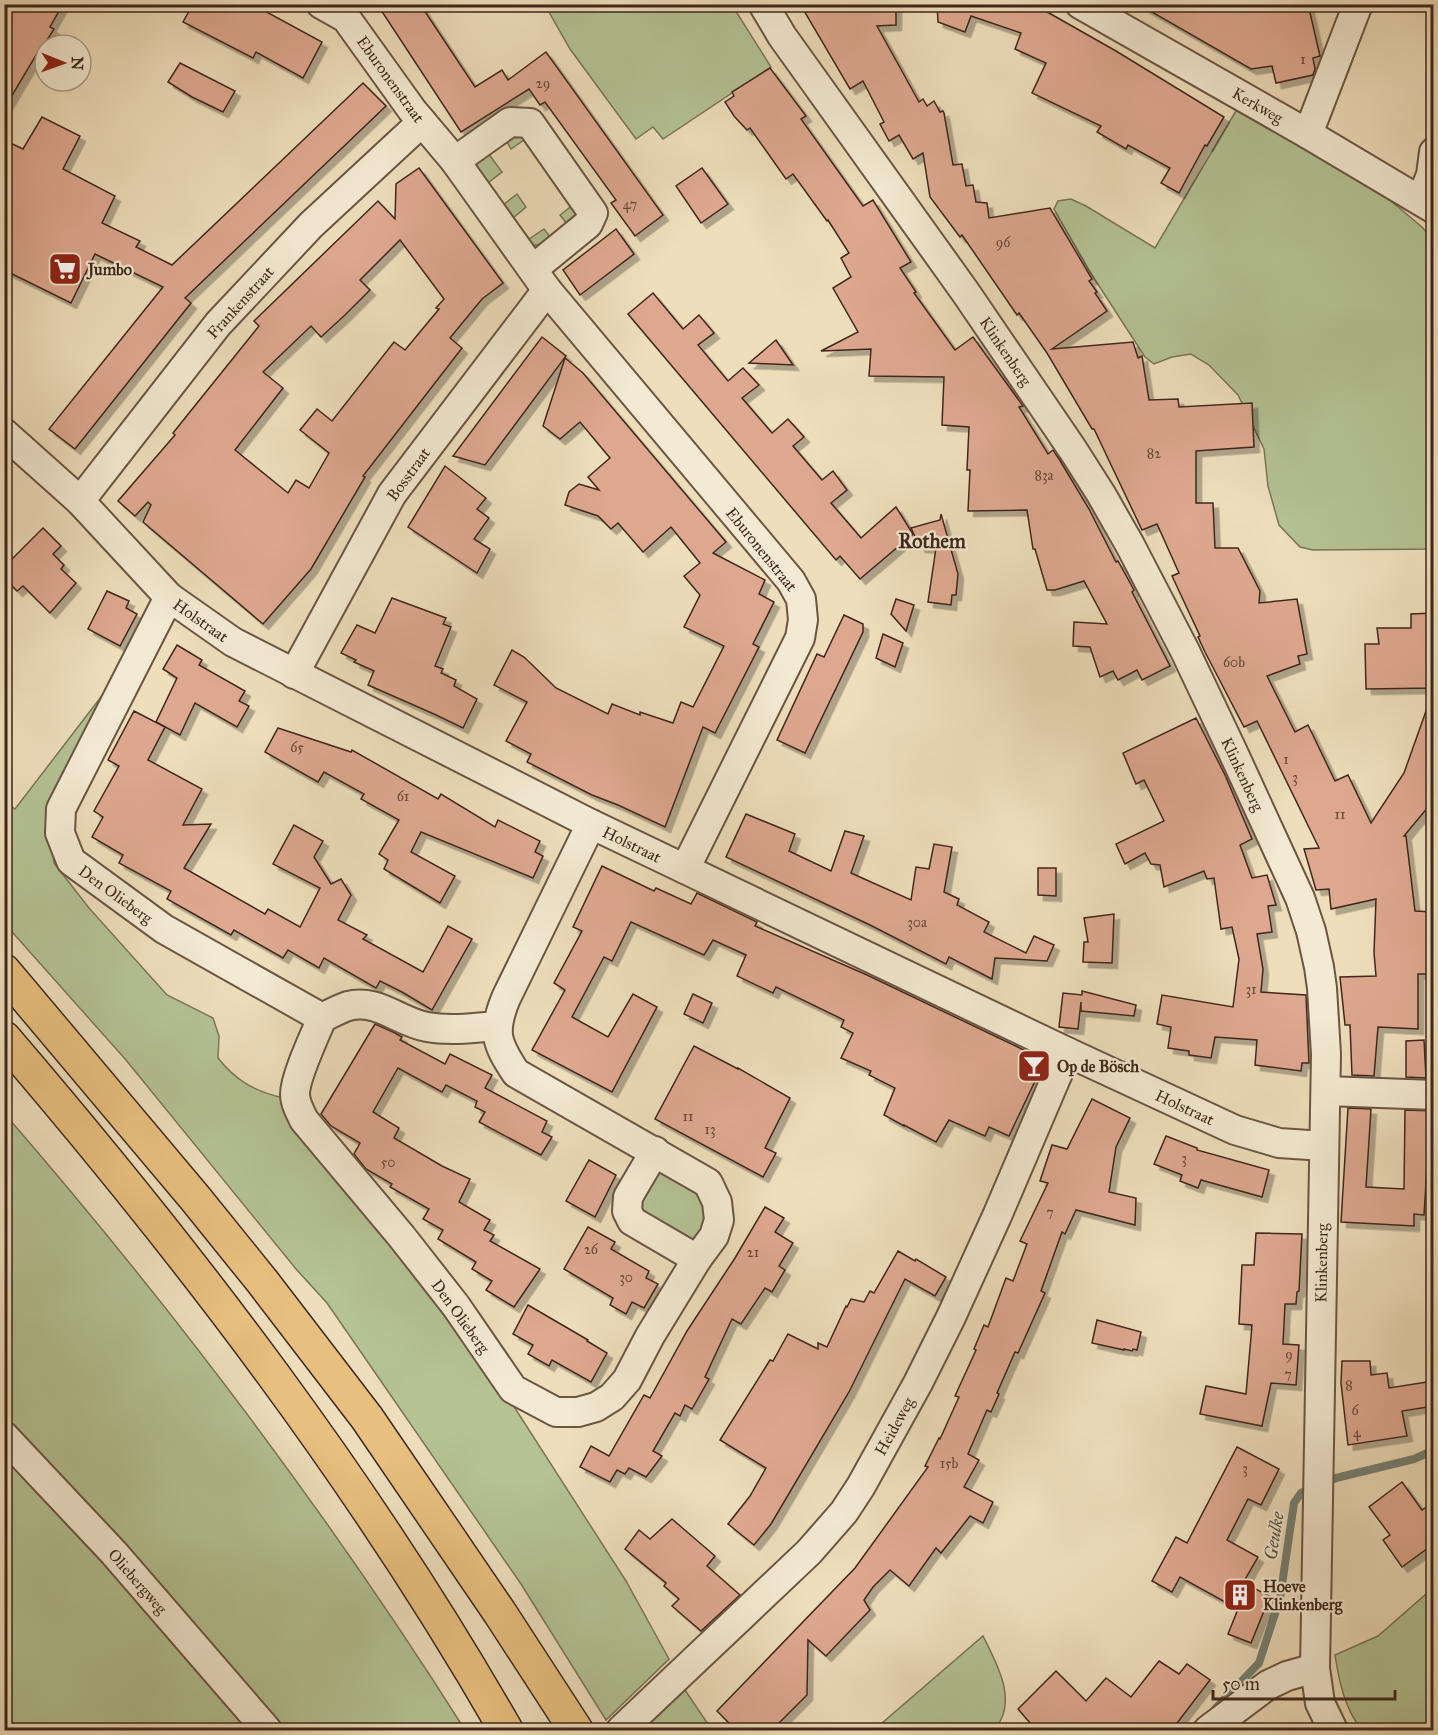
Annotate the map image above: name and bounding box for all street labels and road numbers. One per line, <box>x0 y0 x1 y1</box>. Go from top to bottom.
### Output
street label: Eburonenstraat <box>353 32 429 127</box>
street label: Kerkweg <box>1228 83 1287 129</box>
street label: Frankenstraat <box>203 262 278 342</box>
street label: Klinkenberg <box>975 313 1036 390</box>
street label: Bosstraat <box>383 444 434 505</box>
street label: Eburonenstraat <box>722 504 801 595</box>
street label: Holstraat <box>170 595 232 646</box>
street label: Klinkenberg <box>1216 734 1268 815</box>
street label: Holstraat <box>599 822 664 867</box>
street label: Den Olieberg <box>74 861 157 929</box>
street label: Holstraat <box>1152 1086 1218 1129</box>
street label: Klinkenberg <box>1311 1223 1333 1303</box>
street label: Den Olieberg <box>427 1276 494 1358</box>
street label: Heideweg <box>871 1393 919 1459</box>
street label: Oliebergweg <box>103 1545 171 1619</box>

